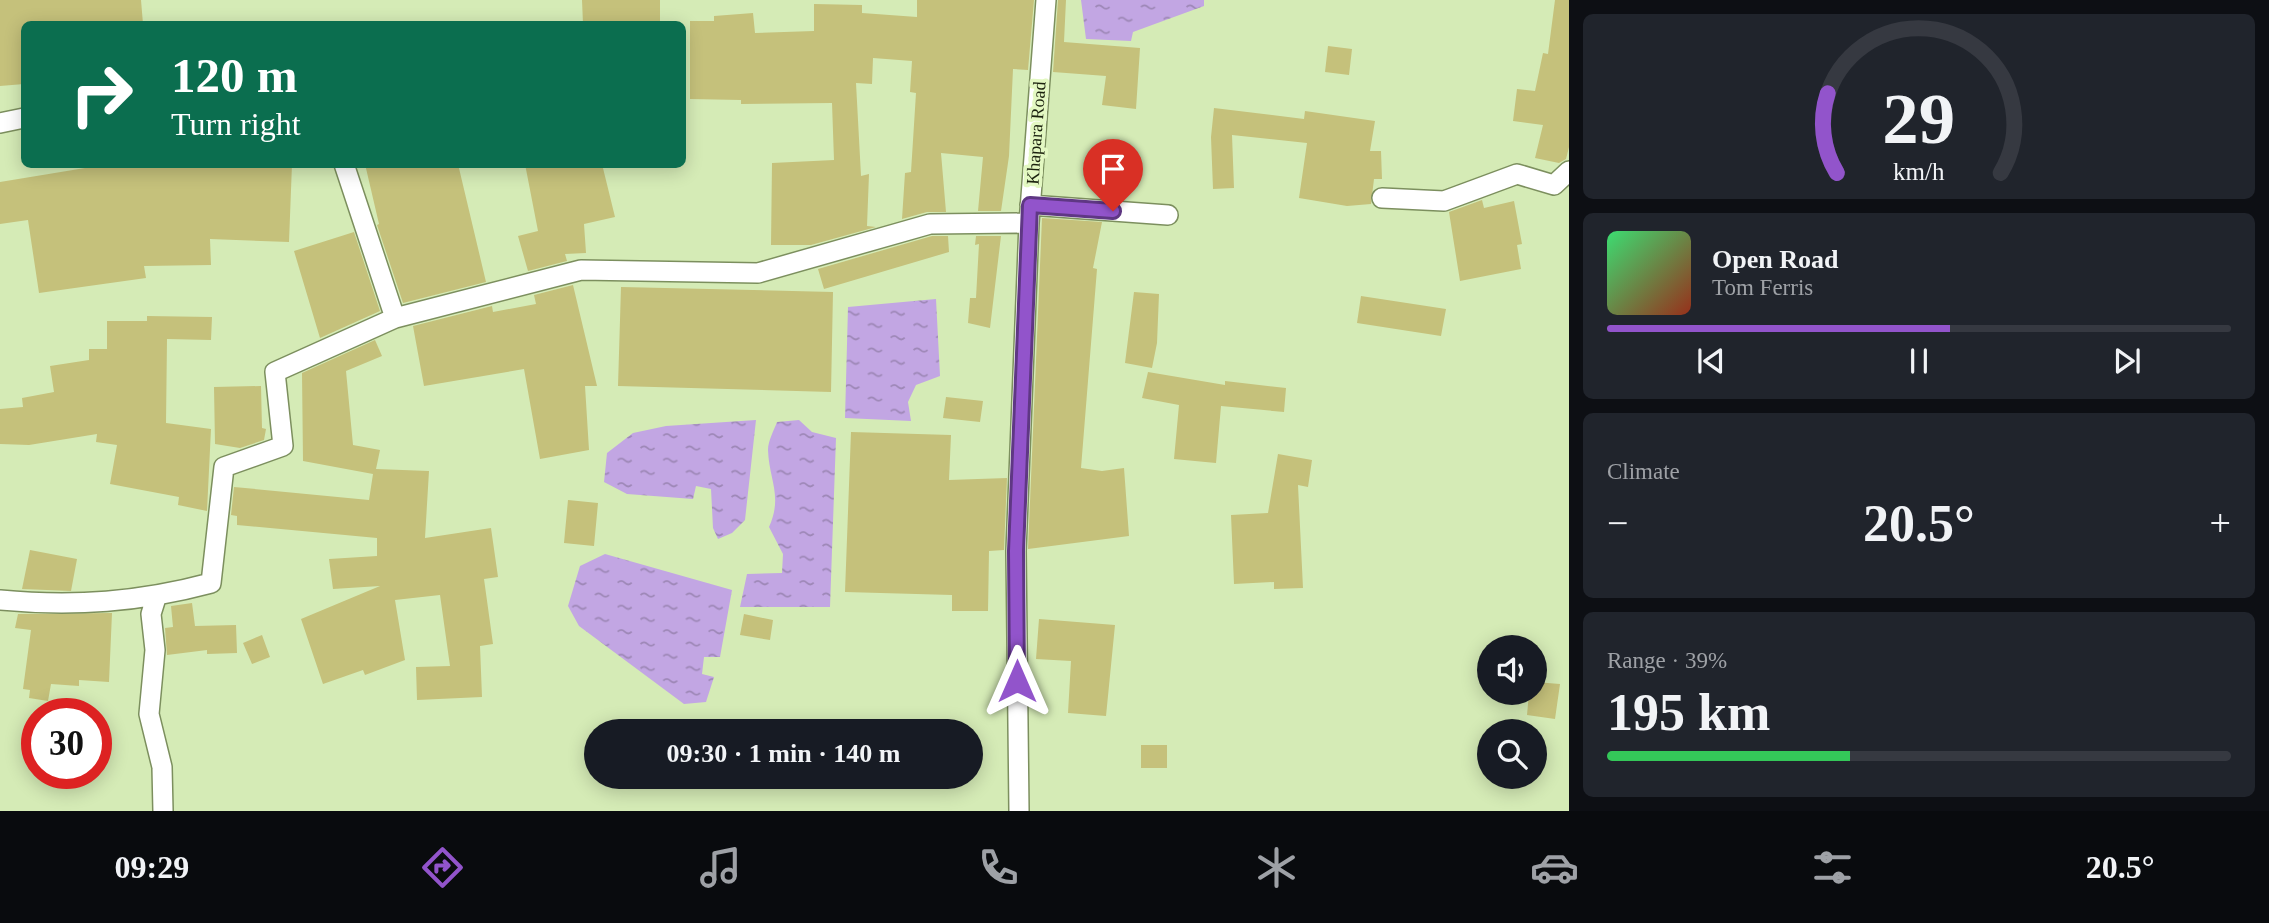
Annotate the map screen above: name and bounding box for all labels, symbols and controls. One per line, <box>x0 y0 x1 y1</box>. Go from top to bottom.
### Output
text: 120 m <box>171 48 298 103</box>
icon: right <box>56 49 147 140</box>
text: 29 <box>1883 78 1955 159</box>
street label: Khapara Road <box>1022 81 1050 185</box>
text: Turn right <box>171 106 301 142</box>
pin <box>1083 139 1143 211</box>
icon: arrive <box>1094 150 1132 188</box>
text: km/h <box>1893 157 1945 184</box>
text: Open Road <box>1712 245 1838 274</box>
text: Tom Ferris <box>1712 275 1813 300</box>
icon: previous <box>1692 342 1730 380</box>
icon: pause <box>1900 342 1938 380</box>
icon: next <box>2108 342 2146 380</box>
text: Climate <box>1607 459 1680 484</box>
text: 20.5° <box>1863 495 1975 552</box>
text: − <box>1607 502 1628 544</box>
text: + <box>2210 502 2231 544</box>
map controls <box>1477 635 1547 789</box>
button: sound <box>1477 635 1547 705</box>
position arrow <box>980 644 1054 718</box>
text: Range · 39% <box>1607 648 1727 673</box>
text: 195 km <box>1607 684 1770 741</box>
speed limit sign: 30 <box>21 698 112 789</box>
button: search <box>1477 719 1547 789</box>
text: 09:30 · 1 min · 140 m <box>667 739 901 768</box>
icon: directions <box>418 843 467 892</box>
icon: music <box>696 843 745 892</box>
icon: phone <box>974 843 1023 892</box>
icon: climate <box>1252 843 1301 892</box>
icon: car <box>1530 843 1579 892</box>
icon: filters <box>1808 843 1857 892</box>
text: 09:29 <box>114 849 189 885</box>
text: 20.5° <box>2086 849 2154 885</box>

